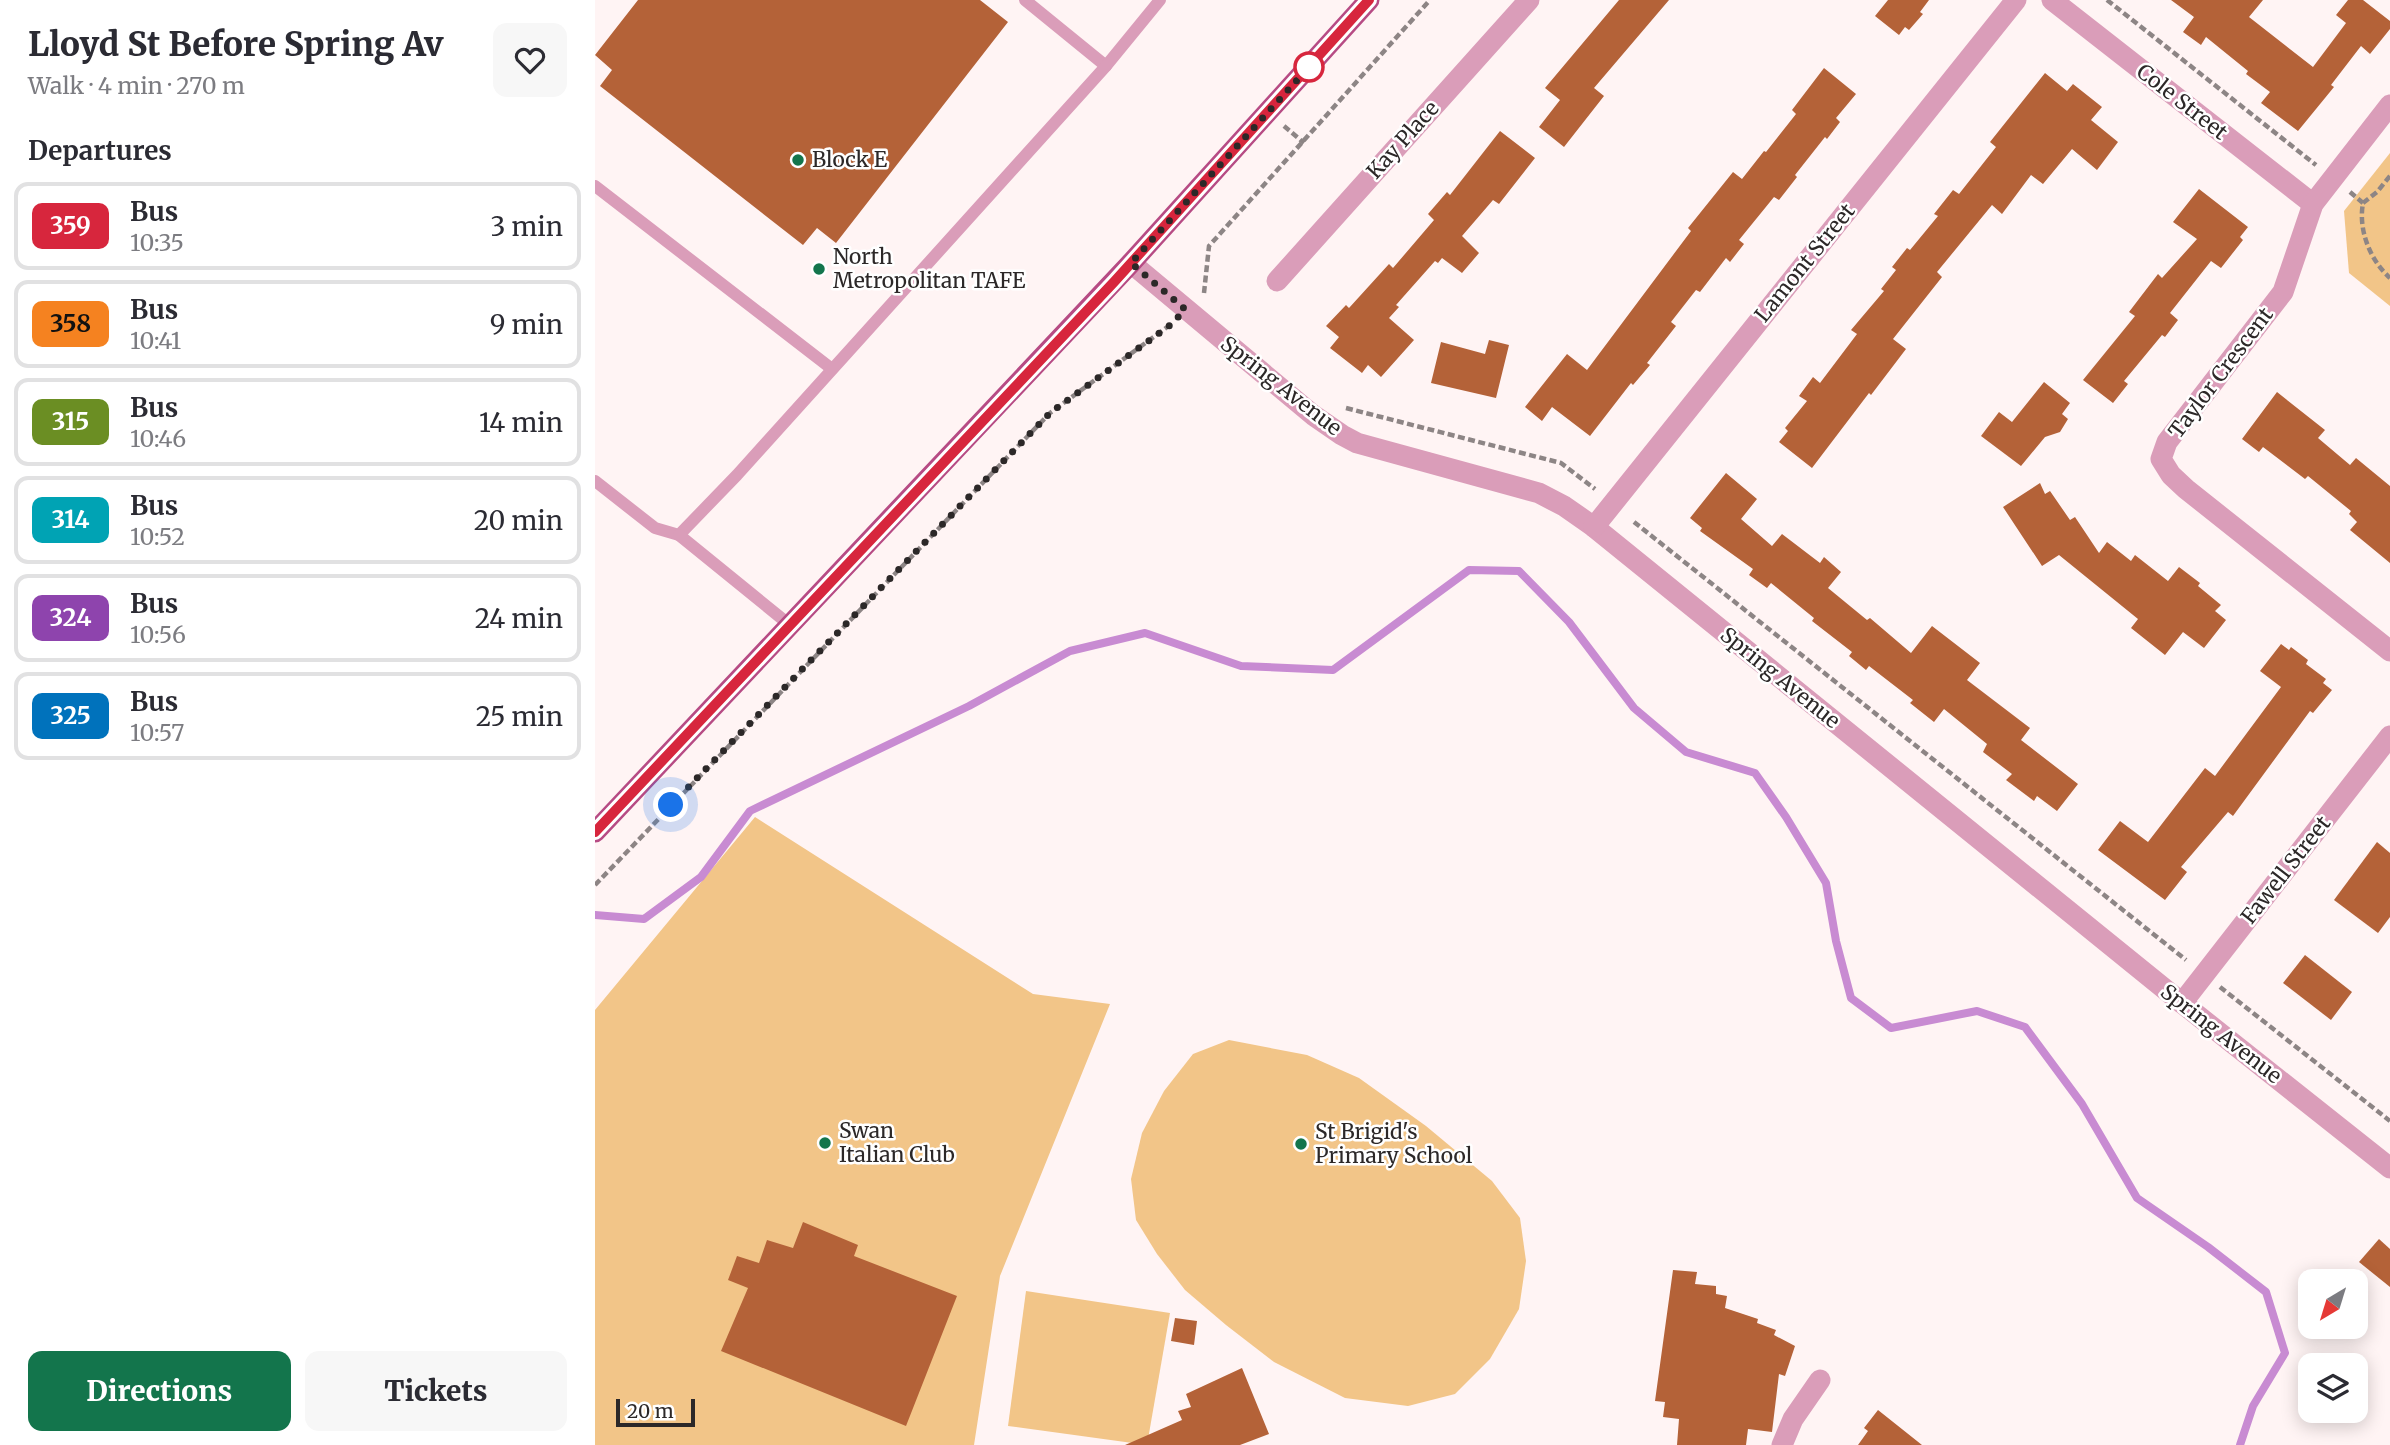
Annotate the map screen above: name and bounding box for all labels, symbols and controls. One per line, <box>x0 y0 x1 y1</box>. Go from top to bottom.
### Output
button: heart <box>493 23 567 97</box>
text: Lloyd St Before Spring Av <box>28 24 443 65</box>
unlabelled marker <box>1294 52 1324 82</box>
street label: Cole Street <box>2131 58 2233 146</box>
text: Walk · 4 min · 270 m <box>28 71 245 100</box>
street label: Kay Place <box>1361 95 1445 184</box>
text: Departures <box>28 134 172 167</box>
place label: Block E <box>812 146 888 173</box>
marker: Block E <box>790 152 806 168</box>
text: Bus <box>130 195 178 228</box>
street label: Lamont Street <box>1749 198 1861 327</box>
text: 359 <box>50 210 91 241</box>
text: 3 min <box>491 210 563 243</box>
text: 10:35 <box>130 228 184 257</box>
place label: North Metropolitan TAFE <box>833 243 1026 294</box>
marker: North Metropolitan TAFE <box>811 261 827 277</box>
text: Bus <box>130 293 178 326</box>
street label: Taylor Crescent <box>2163 302 2279 444</box>
text: 358 <box>50 308 91 339</box>
text: 9 min <box>490 308 563 341</box>
text: 10:41 <box>130 326 181 355</box>
street label: Spring Avenue <box>1215 330 1347 441</box>
text: Bus <box>130 391 178 424</box>
text: 315 <box>52 406 89 437</box>
text: 14 min <box>479 406 563 439</box>
text: 10:46 <box>130 424 186 453</box>
text: Bus <box>130 489 178 522</box>
text: 314 <box>52 504 89 535</box>
text: 20 min <box>474 504 563 537</box>
text: 10:52 <box>130 522 185 551</box>
text: Bus <box>130 587 178 620</box>
text: 324 <box>49 602 92 633</box>
text: 24 min <box>475 602 563 635</box>
text: 10:56 <box>130 620 186 649</box>
street label: Spring Avenue <box>1715 621 1846 734</box>
text: Bus <box>130 685 178 718</box>
text: 325 <box>50 700 91 731</box>
text: 25 min <box>476 700 563 733</box>
text: 10:57 <box>130 718 184 747</box>
your location <box>653 787 688 822</box>
street label: Fawell Street <box>2235 810 2336 929</box>
street label: Spring Avenue <box>2155 978 2287 1089</box>
place label: Swan Italian Club <box>839 1117 955 1168</box>
place label: St Brigid's Primary School <box>1315 1118 1473 1169</box>
marker: Swan Italian Club <box>817 1135 833 1151</box>
marker: St Brigid's Primary School <box>1293 1136 1309 1152</box>
north arrow <box>2298 1269 2368 1339</box>
map controls <box>2298 1269 2368 1423</box>
button: Directions <box>28 1351 291 1431</box>
button: Tickets <box>305 1351 567 1431</box>
button: layers <box>2298 1353 2368 1423</box>
scale bar <box>616 1396 695 1428</box>
text: 20 m <box>627 1399 674 1423</box>

